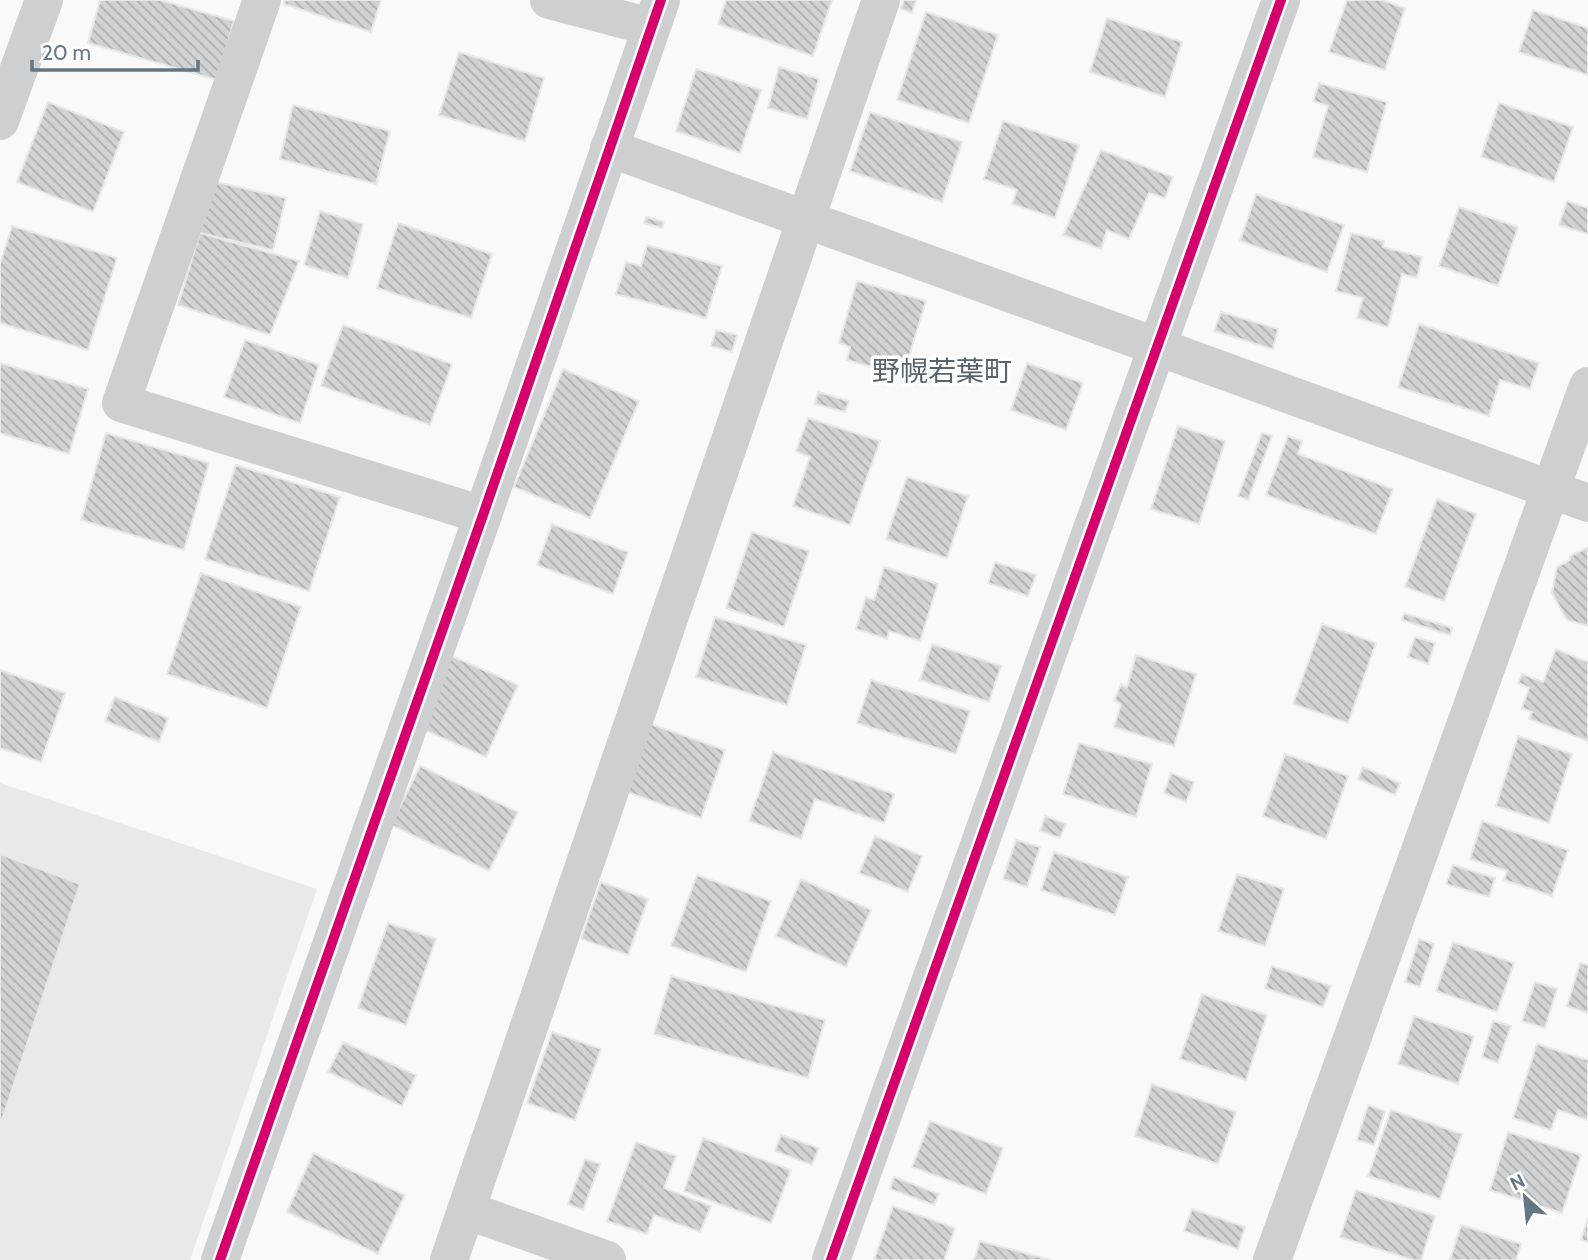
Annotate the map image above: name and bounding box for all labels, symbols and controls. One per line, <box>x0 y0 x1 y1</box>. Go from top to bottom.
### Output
scale bar <box>32 28 198 72</box>
text: 20 m <box>42 40 91 65</box>
district label: 野幌若葉町 <box>872 354 1012 388</box>
north arrow <box>1490 1162 1560 1232</box>
text: N <box>1506 1169 1529 1196</box>

